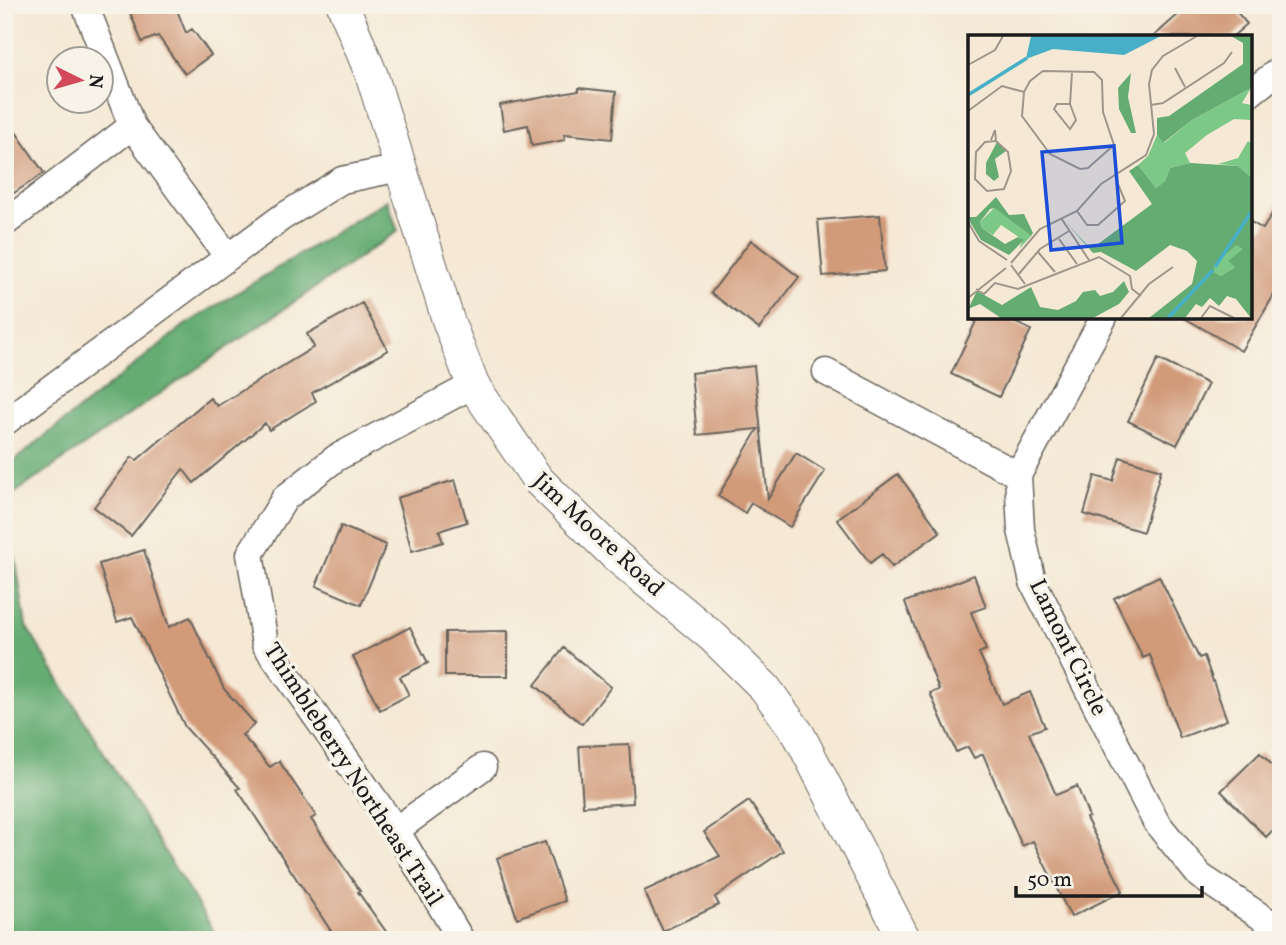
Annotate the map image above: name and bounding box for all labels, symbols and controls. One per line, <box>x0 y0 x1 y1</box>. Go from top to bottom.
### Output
inset map <box>968 35 1251 318</box>
north arrow <box>46 46 116 116</box>
text: N <box>81 73 108 90</box>
street label: Jim Moore Road <box>524 465 671 606</box>
street label: Lamont Circle <box>1019 574 1115 722</box>
street label: Thimbleberry Northeast Trail <box>254 637 451 914</box>
scale bar <box>1016 854 1202 898</box>
text: 50 m <box>1027 866 1072 895</box>

